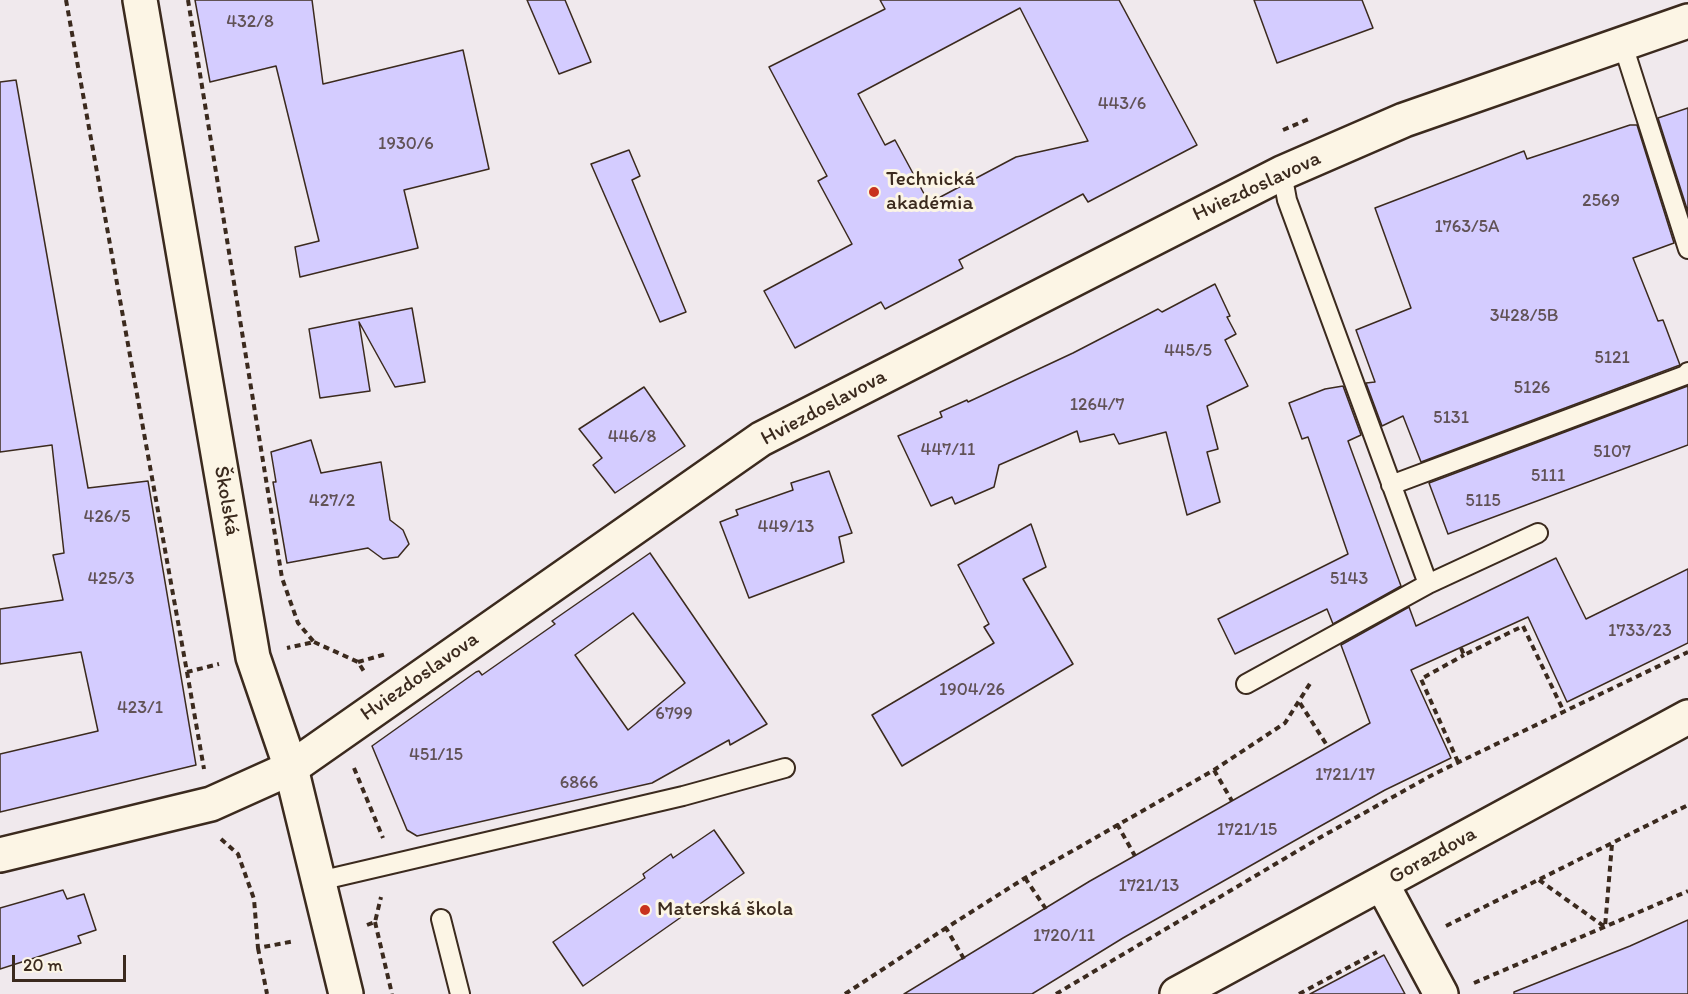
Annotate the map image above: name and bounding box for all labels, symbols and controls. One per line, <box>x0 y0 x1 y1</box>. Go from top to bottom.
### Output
house number: 432/8 <box>226 11 274 33</box>
house number: 443/6 <box>1098 93 1146 115</box>
house number: 1930/6 <box>378 133 434 155</box>
street label: Hviezdoslavova <box>1189 146 1325 228</box>
place label: Technická akadémia <box>886 167 975 217</box>
marker: Technická akadémia <box>867 185 881 199</box>
house number: 2569 <box>1582 190 1620 212</box>
house number: 1763/5A <box>1434 216 1500 238</box>
house number: 3428/5B <box>1490 305 1558 327</box>
house number: 445/5 <box>1164 340 1212 362</box>
house number: 5121 <box>1594 347 1630 369</box>
street label: Hviezdoslavova <box>757 364 891 452</box>
house number: 5126 <box>1514 377 1550 399</box>
house number: 1264/7 <box>1070 394 1124 416</box>
house number: 5131 <box>1433 407 1469 429</box>
house number: 446/8 <box>608 426 656 448</box>
house number: 447/11 <box>921 439 975 461</box>
house number: 5107 <box>1593 441 1631 463</box>
street label: Školská <box>207 464 245 538</box>
house number: 5111 <box>1531 465 1565 487</box>
house number: 427/2 <box>309 490 355 512</box>
house number: 5115 <box>1465 490 1501 512</box>
house number: 426/5 <box>84 506 130 528</box>
house number: 449/13 <box>758 516 814 538</box>
house number: 425/3 <box>87 568 135 590</box>
house number: 5143 <box>1330 568 1368 590</box>
house number: 1733/23 <box>1608 620 1672 642</box>
street label: Hviezdoslavova <box>356 627 484 727</box>
house number: 1904/26 <box>939 679 1005 701</box>
house number: 423/1 <box>117 697 163 719</box>
house number: 6799 <box>655 703 693 725</box>
house number: 451/15 <box>409 744 463 766</box>
house number: 1721/17 <box>1315 764 1375 786</box>
house number: 6866 <box>560 772 598 794</box>
house number: 1721/15 <box>1217 819 1277 841</box>
street label: Gorazdova <box>1385 822 1481 890</box>
house number: 1721/13 <box>1119 875 1179 897</box>
place label: Materská škola <box>657 897 793 923</box>
marker: Materská škola <box>638 903 652 917</box>
house number: 1720/11 <box>1033 925 1095 947</box>
scale bar <box>15 943 129 981</box>
text: 20 m <box>23 954 63 976</box>

